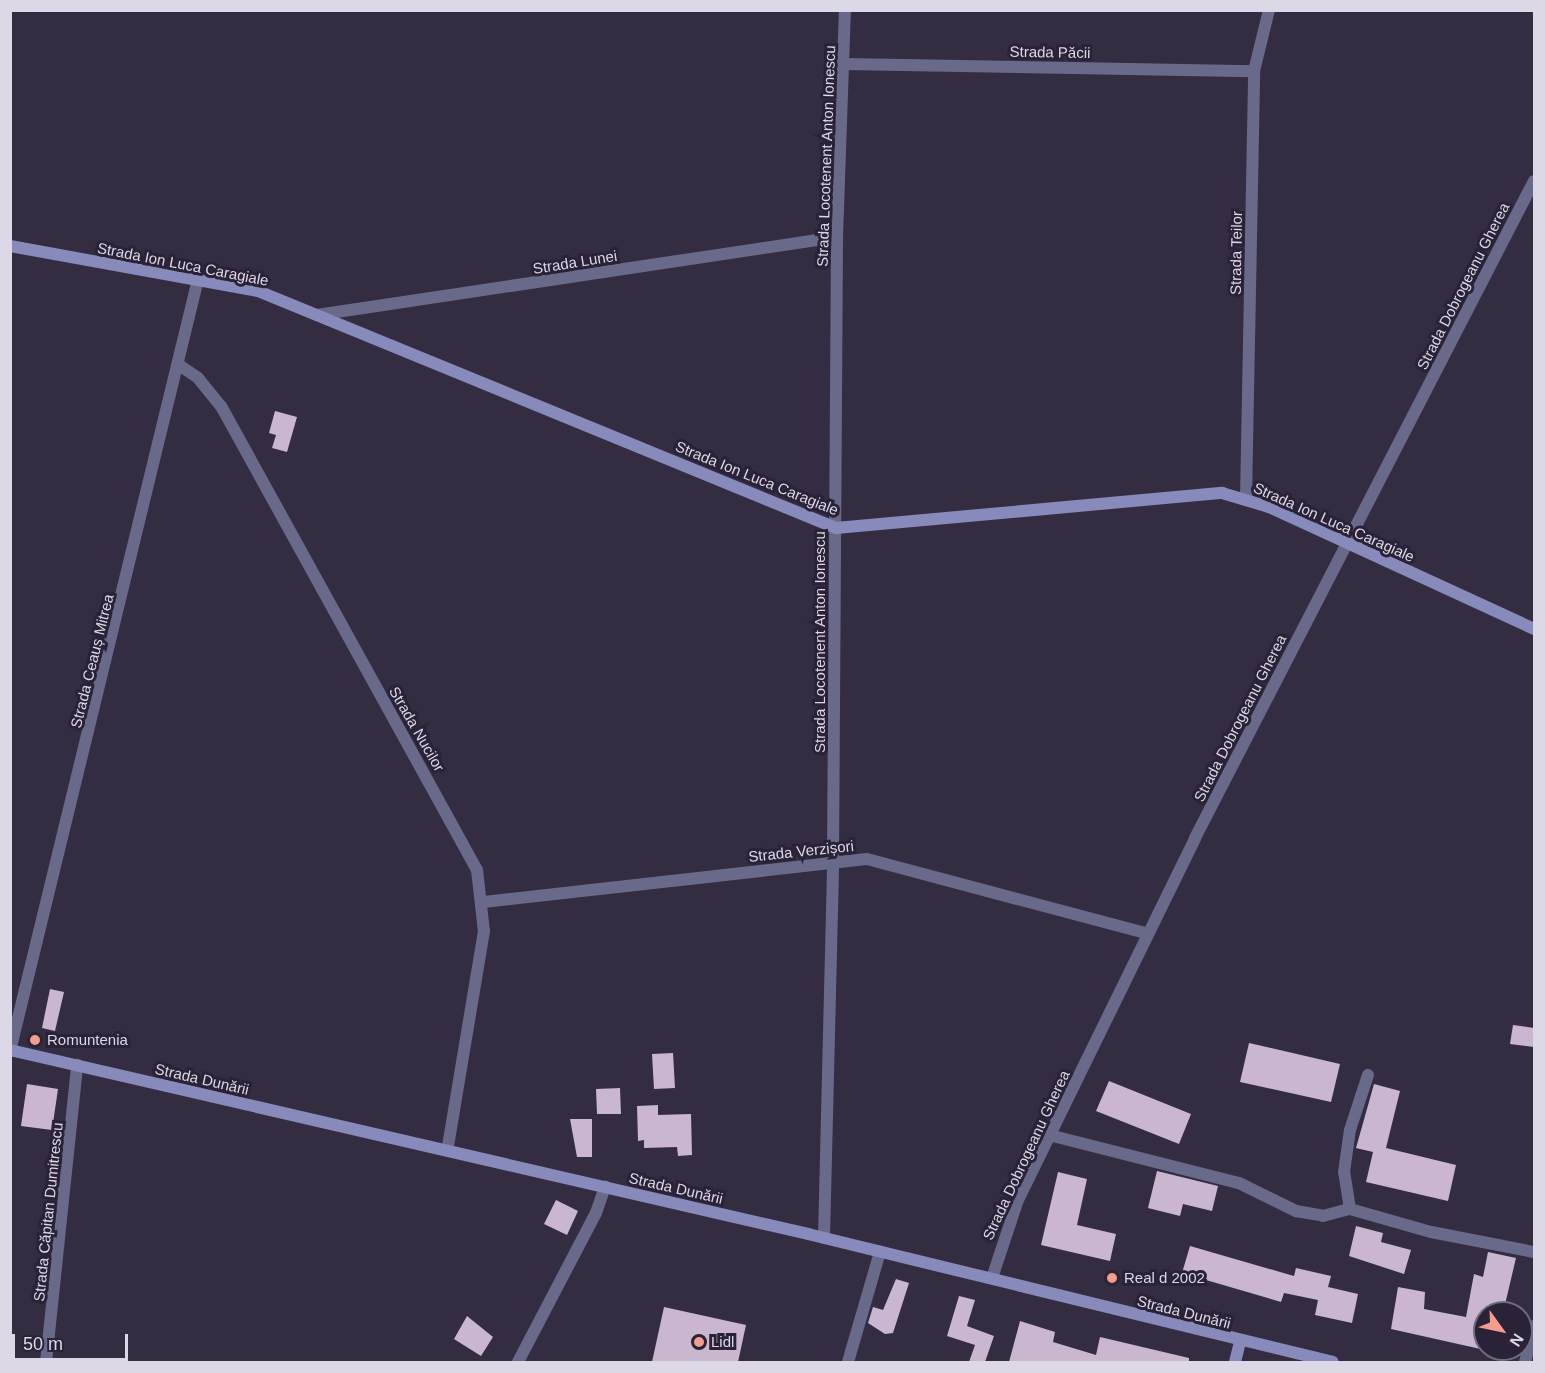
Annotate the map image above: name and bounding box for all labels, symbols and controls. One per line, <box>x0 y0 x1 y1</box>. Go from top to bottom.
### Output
street label: Strada Păcii <box>1009 42 1091 62</box>
street label: Strada Locotenent Anton Ionescu <box>813 44 839 268</box>
street label: Strada Dobrogeanu Gherea <box>1413 199 1513 373</box>
street label: Strada Teilor <box>1226 211 1246 295</box>
street label: Strada Ion Luca Caragiale <box>96 239 270 289</box>
street label: Strada Lunei <box>532 246 618 278</box>
street label: Strada Ion Luca Caragiale <box>673 437 841 519</box>
street label: Strada Ion Luca Caragiale <box>1251 478 1417 566</box>
street label: Strada Locotenent Anton Ionescu <box>811 531 829 753</box>
street label: Strada Ceauș Mitrea <box>67 592 117 730</box>
street label: Strada Dobrogeanu Gherea <box>1190 631 1290 805</box>
street label: Strada Nucilor <box>385 683 449 775</box>
street label: Strada Verzișori <box>747 837 855 865</box>
place label: Romuntenia <box>47 1031 128 1049</box>
marker: Romuntenia <box>28 1033 42 1047</box>
street label: Strada Dunării <box>153 1059 251 1099</box>
street label: Strada Dobrogeanu Gherea <box>979 1067 1073 1243</box>
street label: Strada Căpitan Dumitrescu <box>30 1122 66 1302</box>
street label: Strada Dunării <box>627 1168 725 1208</box>
place label: Real d 2002 <box>1124 1269 1205 1287</box>
marker: Real d 2002 <box>1105 1271 1119 1285</box>
street label: Strada Dunării <box>1135 1292 1233 1332</box>
north arrow <box>1473 1301 1533 1361</box>
scale bar <box>15 1322 130 1360</box>
text: N <box>1507 1331 1527 1349</box>
place label: Lidl <box>711 1333 734 1351</box>
text: 50 m <box>23 1334 63 1354</box>
marker: Lidl <box>692 1335 706 1349</box>

